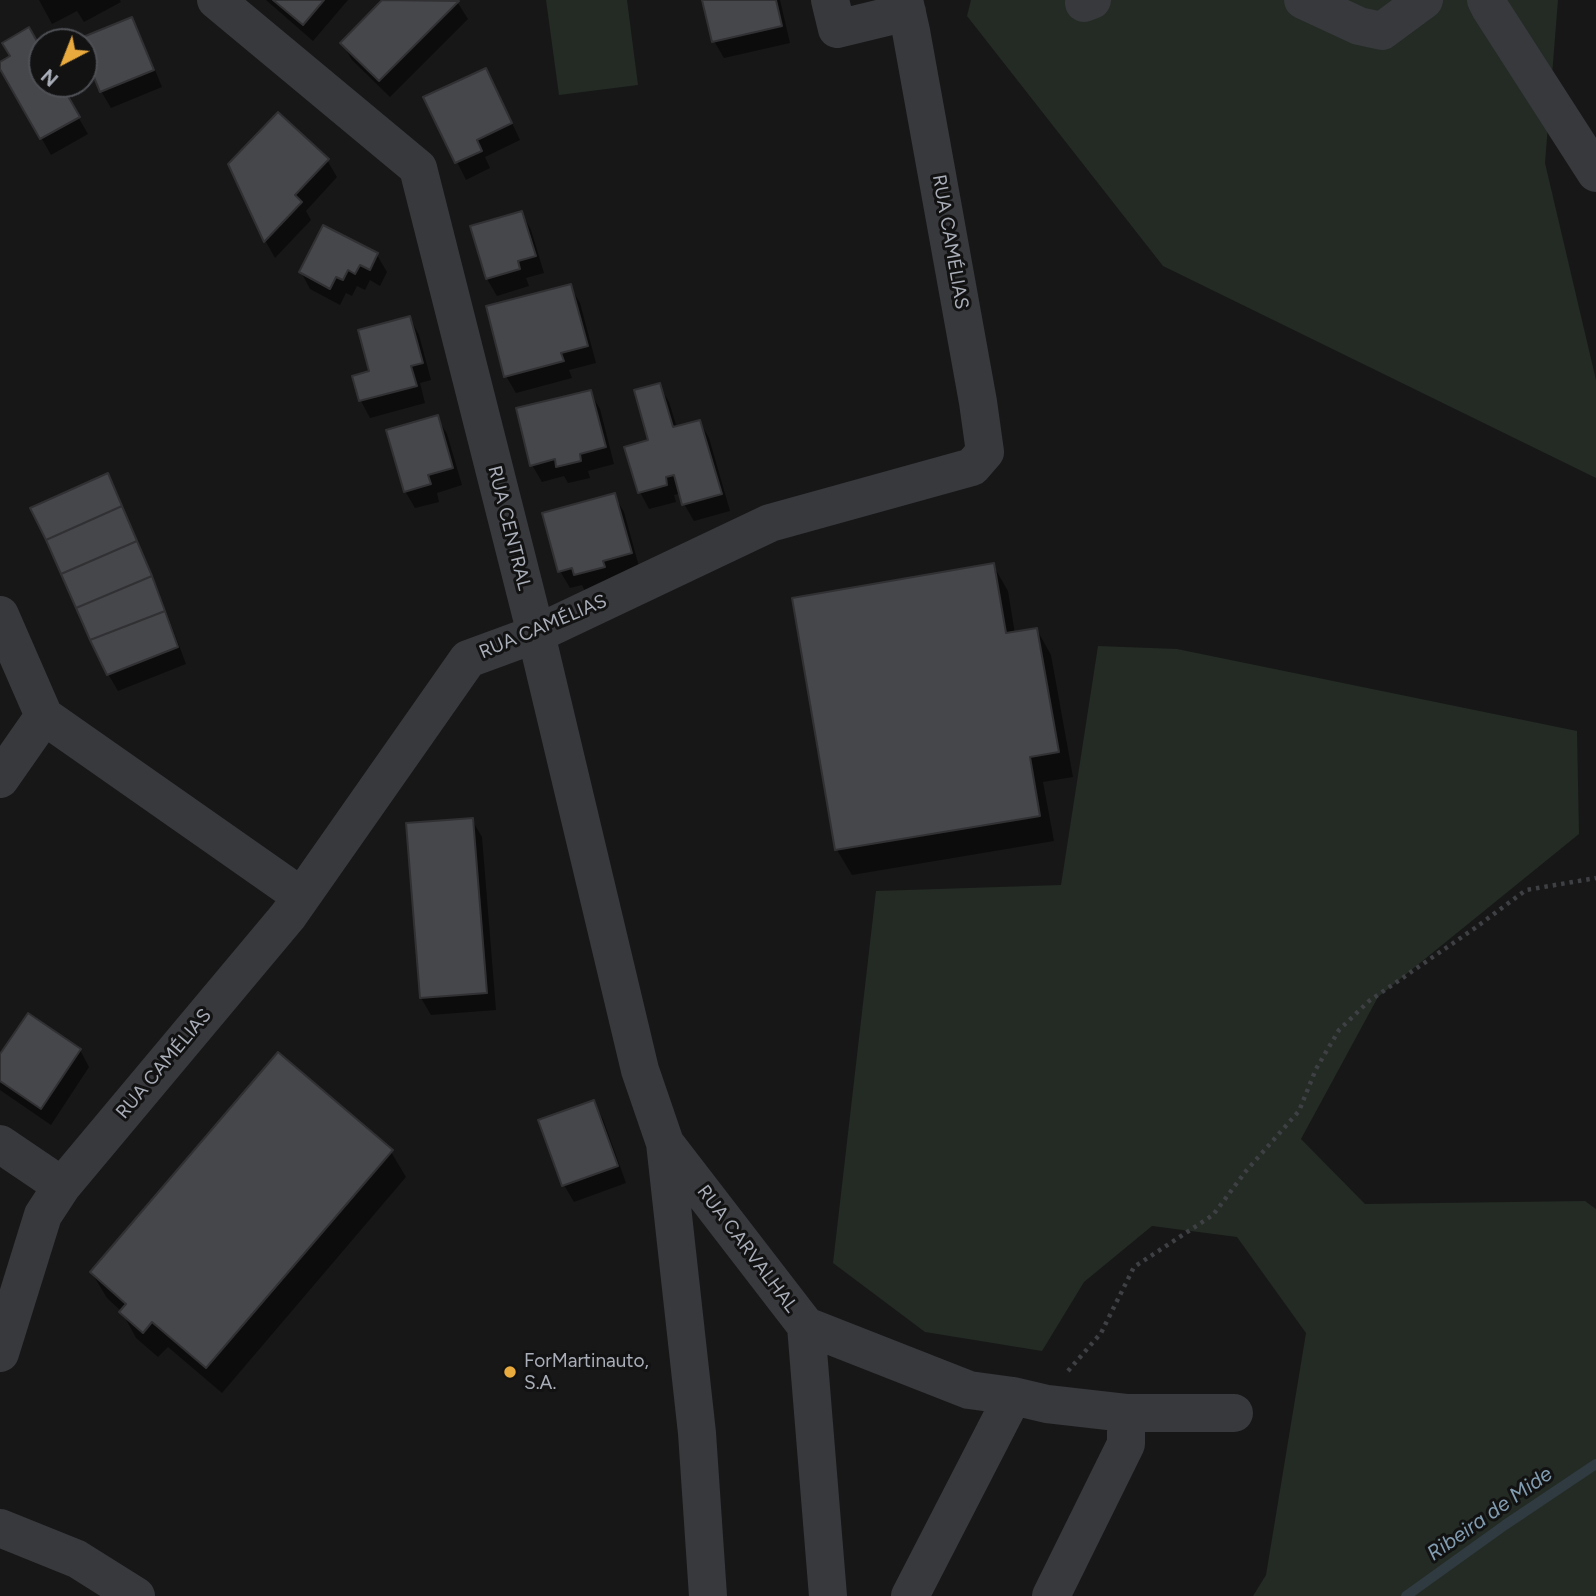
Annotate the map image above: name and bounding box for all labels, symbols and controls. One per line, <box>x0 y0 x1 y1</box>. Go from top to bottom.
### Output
north arrow <box>28 28 98 98</box>
text: N <box>37 64 63 91</box>
street label: RUA CAMÉLIAS <box>927 173 973 311</box>
street label: RUA CENTRAL <box>482 463 536 593</box>
street label: RUA CAMÉLIAS <box>476 590 610 664</box>
street label: RUA CAMÉLIAS <box>111 1004 217 1124</box>
street label: RUA CARVALHAL <box>692 1181 802 1317</box>
place label: ForMartinauto, S.A. <box>524 1350 649 1394</box>
marker: ForMartinauto, S.A. <box>502 1364 518 1380</box>
water label: Ribeira de Mide <box>1423 1462 1557 1566</box>

